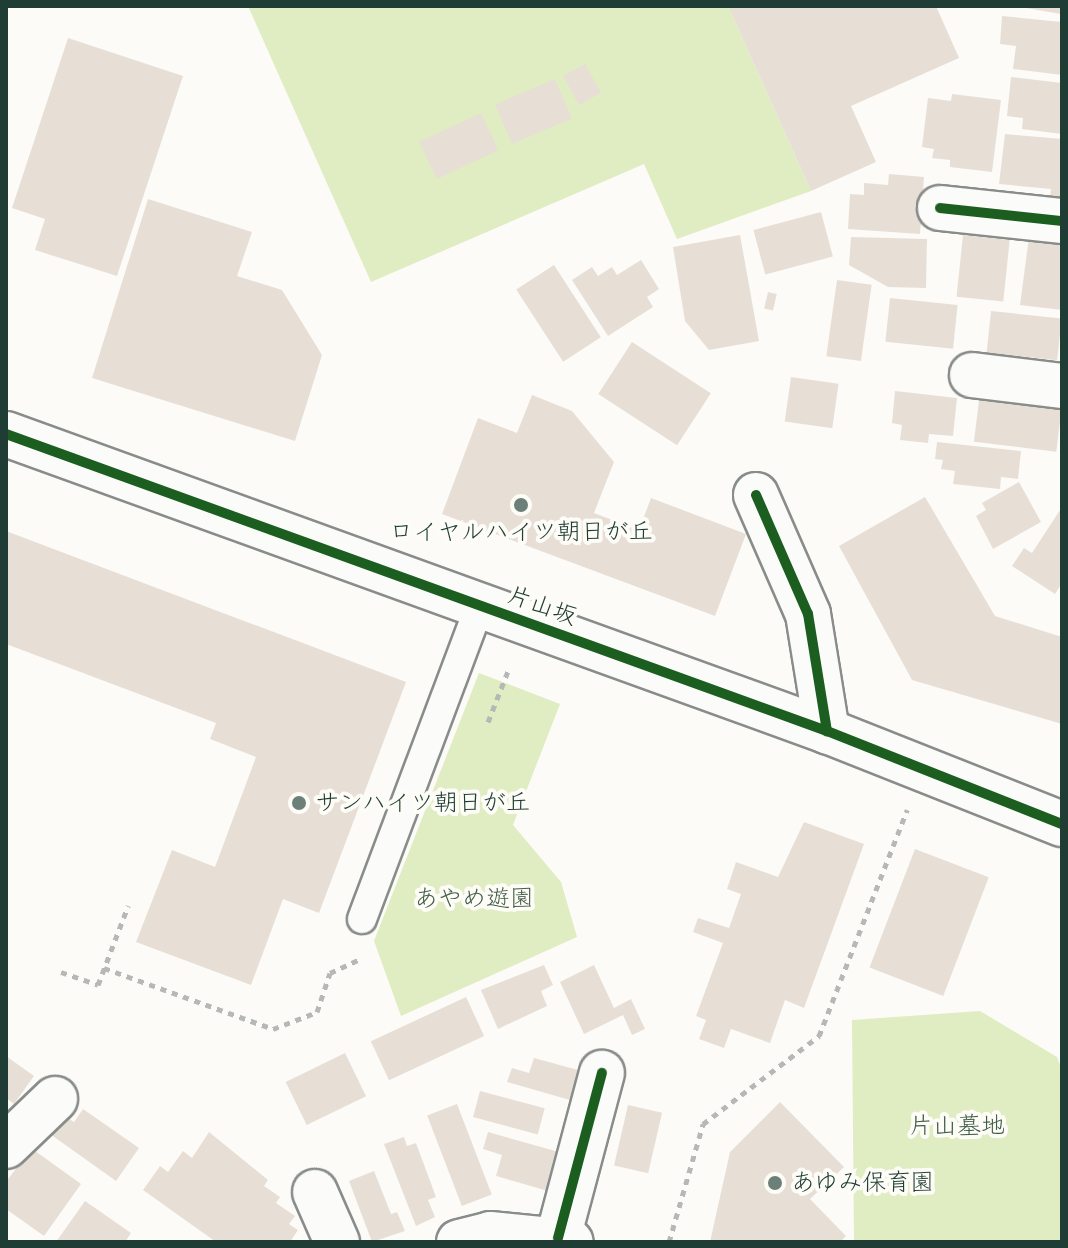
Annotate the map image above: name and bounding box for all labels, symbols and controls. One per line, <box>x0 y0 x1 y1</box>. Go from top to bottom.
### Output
marker: ロイヤルハイツ朝日が丘 <box>512 496 530 514</box>
place label: ロイヤルハイツ朝日が丘 <box>389 518 653 546</box>
street label: 片山坂 <box>503 580 581 632</box>
place label: サンハイツ朝日が丘 <box>315 789 531 817</box>
marker: サンハイツ朝日が丘 <box>290 794 308 812</box>
park label: あやめ遊園 <box>414 885 534 913</box>
park label: 片山墓地 <box>909 1112 1005 1140</box>
place label: あゆみ保育園 <box>791 1169 935 1197</box>
marker: あゆみ保育園 <box>766 1174 784 1192</box>

